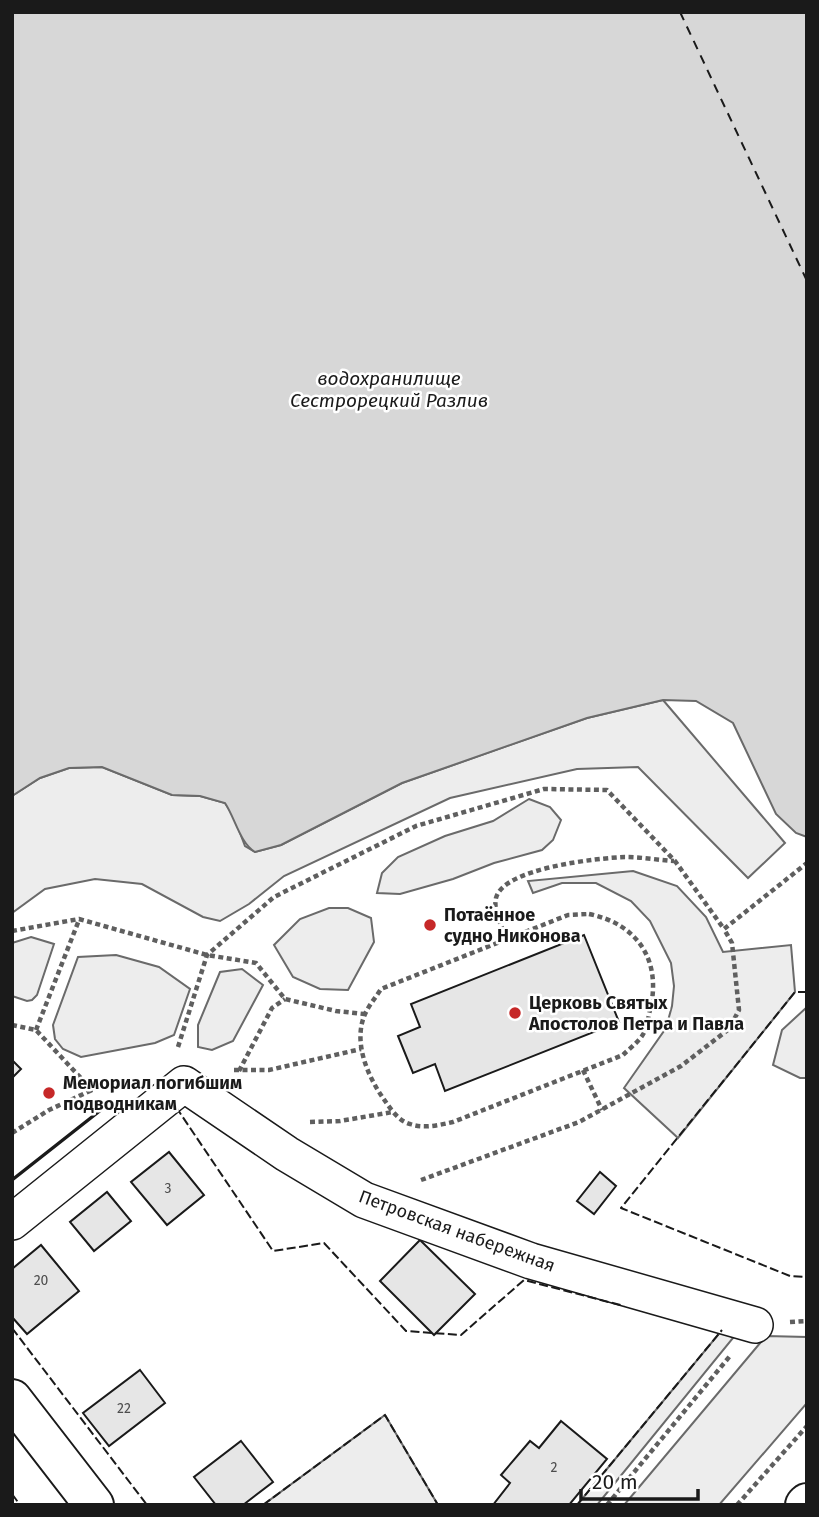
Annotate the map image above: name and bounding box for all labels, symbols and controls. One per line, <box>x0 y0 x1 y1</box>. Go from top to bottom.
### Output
water label: водохранилище Сестрорецкий Разлив <box>290 367 488 412</box>
place label: Потаённое судно Никонова <box>444 904 581 947</box>
marker: Потаённое судно Никонова <box>422 917 438 933</box>
place label: Церковь Святых Апостолов Петра и Павла <box>528 992 744 1035</box>
marker: Церковь Святых Апостолов Петра и Павла <box>507 1005 523 1021</box>
place label: Мемориал погибшим подводникам <box>63 1072 242 1115</box>
marker: Мемориал погибшим подводникам <box>41 1085 57 1101</box>
house number: 3 <box>165 1180 172 1197</box>
street label: Петровская набережная <box>356 1185 558 1277</box>
house number: 20 <box>34 1272 49 1289</box>
house number: 22 <box>117 1400 131 1417</box>
scale bar <box>581 1458 698 1502</box>
house number: 2 <box>551 1459 558 1476</box>
text: 20 m <box>592 1469 638 1495</box>

